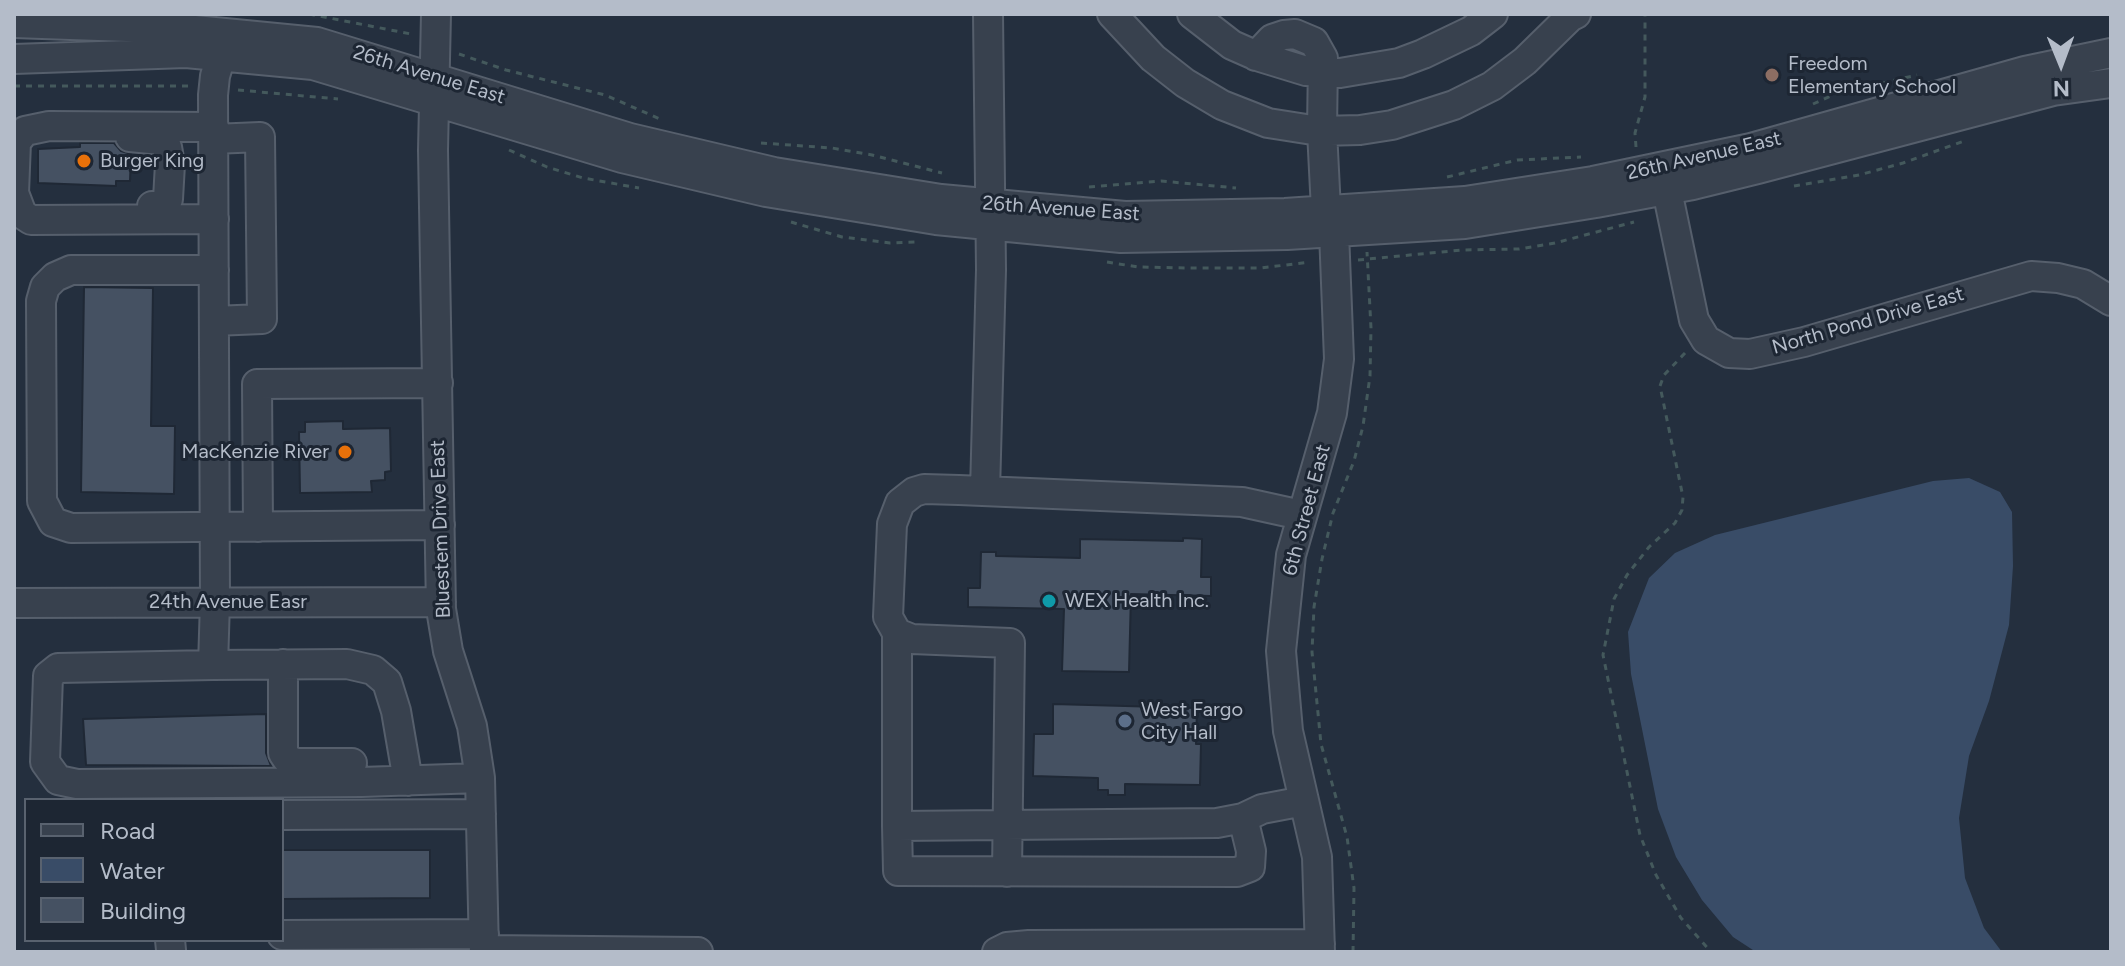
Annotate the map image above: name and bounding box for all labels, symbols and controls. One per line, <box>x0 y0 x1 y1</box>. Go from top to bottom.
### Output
north arrow <box>2021 24 2101 104</box>
street label: 26th Avenue East <box>350 40 508 110</box>
place label: Freedom Elementary School <box>1788 52 1956 99</box>
marker: Freedom Elementary School <box>1763 66 1781 84</box>
text: N <box>2053 75 2070 102</box>
street label: 26th Avenue East <box>1624 127 1784 185</box>
place label: Burger King <box>100 149 204 173</box>
marker: Burger King <box>75 152 93 170</box>
street label: 26th Avenue East <box>982 192 1140 226</box>
street label: North Pond Drive East <box>1769 282 1967 360</box>
street label: Bluestem Drive East <box>426 439 456 619</box>
place label: MacKenzie River <box>182 440 329 464</box>
street label: 6th Street East <box>1278 442 1336 578</box>
marker: MacKenzie River <box>336 443 354 461</box>
place label: WEX Health Inc. <box>1065 589 1209 613</box>
street label: 24th Avenue Easr <box>149 590 307 614</box>
marker: WEX Health Inc. <box>1040 592 1058 610</box>
place label: West Fargo City Hall <box>1141 698 1243 745</box>
marker: West Fargo City Hall <box>1116 712 1134 730</box>
legend <box>24 798 284 942</box>
text: Road <box>100 816 155 845</box>
text: Water <box>100 856 165 885</box>
text: Building <box>100 896 186 925</box>

